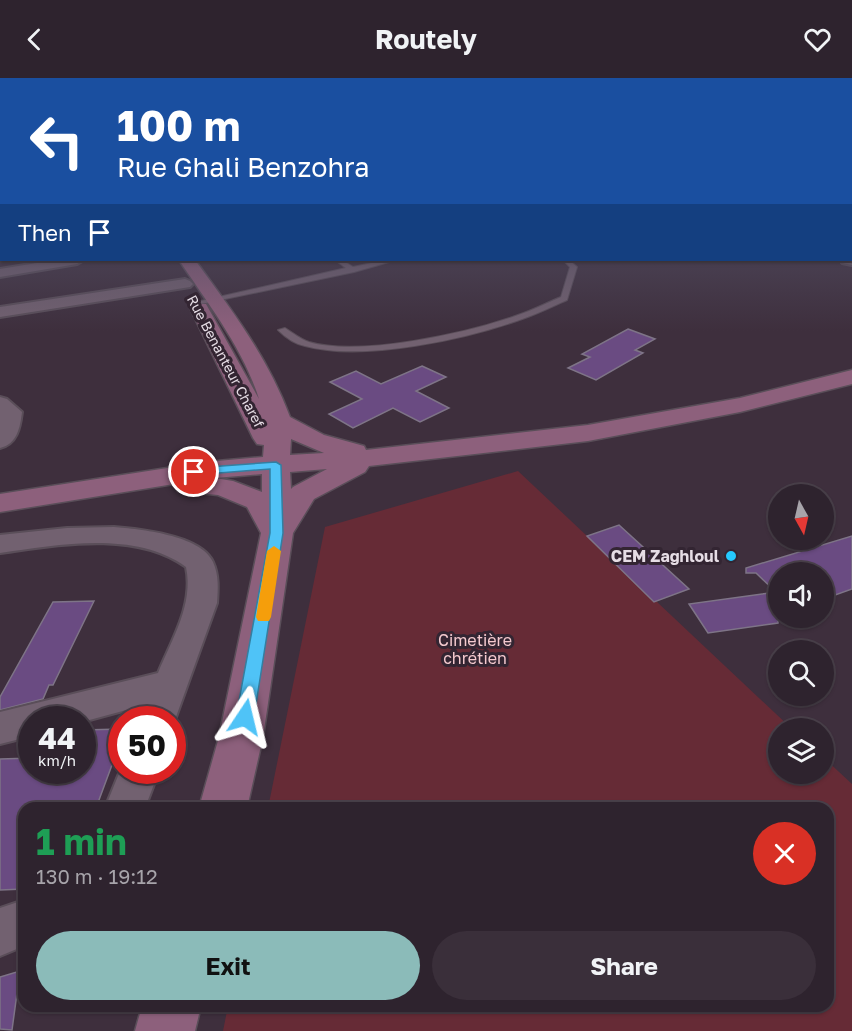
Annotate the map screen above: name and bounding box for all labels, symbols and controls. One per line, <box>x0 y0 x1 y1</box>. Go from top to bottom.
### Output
icon: back <box>18 23 51 56</box>
text: Routely <box>375 23 477 55</box>
icon: heart <box>801 23 834 56</box>
text: 100 m <box>117 100 240 150</box>
icon: left <box>18 102 96 180</box>
text: Rue Ghali Benzohra <box>117 151 370 183</box>
icon: arrive <box>83 216 116 249</box>
text: Then <box>18 219 71 246</box>
street label: Rue Benanteur Charef <box>184 292 268 430</box>
pin <box>168 446 219 497</box>
icon: arrive <box>177 455 210 488</box>
north arrow <box>768 484 834 550</box>
map controls <box>768 484 834 784</box>
place label: CEM Zaghloul <box>611 546 720 566</box>
marker: CEM Zaghloul <box>724 549 738 563</box>
button: sound <box>768 562 834 628</box>
park label: Cimetière chrétien <box>438 630 512 668</box>
button: search <box>768 640 834 706</box>
position arrow <box>213 685 277 749</box>
speed limit sign: 50 <box>108 706 186 784</box>
button: layers <box>768 718 834 784</box>
text: 44 <box>38 720 76 756</box>
text: km/h <box>38 751 76 769</box>
text: 1 min <box>36 820 127 863</box>
button: close <box>753 822 816 885</box>
text: 130 m · 19:12 <box>36 864 158 888</box>
button: Exit <box>36 931 420 1000</box>
button: Share <box>432 931 816 1000</box>

